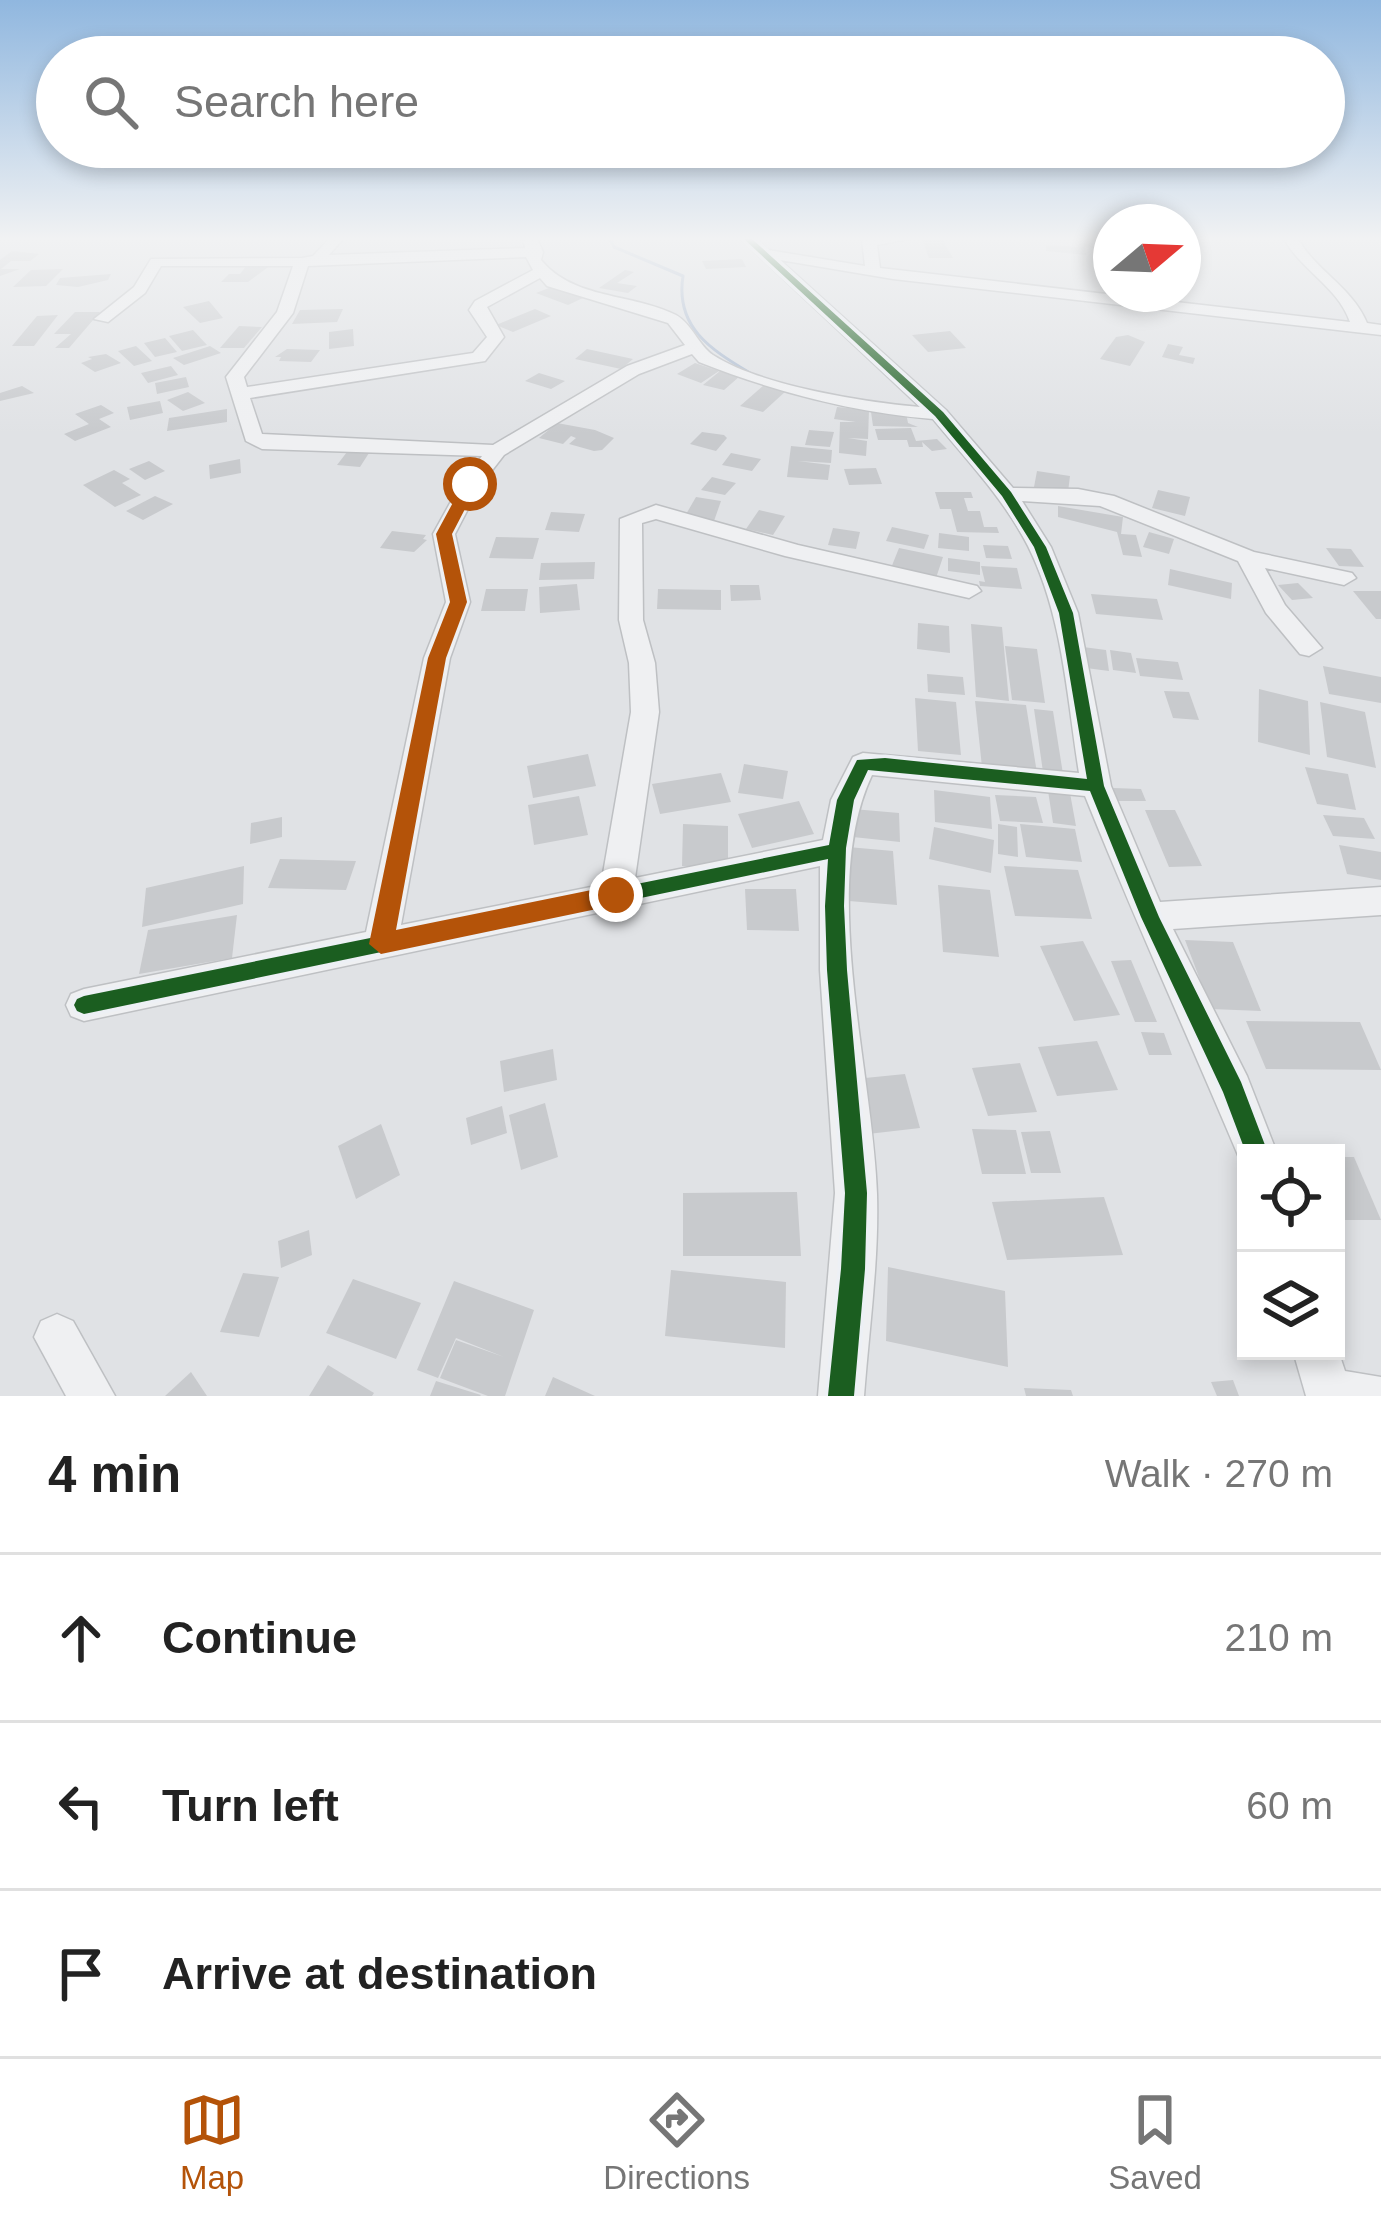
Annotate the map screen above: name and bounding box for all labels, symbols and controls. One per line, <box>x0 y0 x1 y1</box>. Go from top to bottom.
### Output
search box <box>36 36 1345 168</box>
icon: search <box>78 69 144 135</box>
text: Search here <box>174 76 419 127</box>
north arrow <box>1093 204 1201 312</box>
route start <box>443 457 497 511</box>
route end <box>589 868 643 922</box>
map controls <box>1237 1144 1345 1360</box>
button: locate <box>1237 1144 1345 1252</box>
button: layers <box>1237 1252 1345 1360</box>
text: 4 min <box>48 1446 181 1503</box>
text: Walk · 270 m <box>1105 1452 1333 1495</box>
icon: ahead <box>48 1605 114 1671</box>
text: Continue <box>162 1612 357 1663</box>
text: 210 m <box>1225 1616 1333 1659</box>
icon: left <box>48 1773 114 1839</box>
text: Turn left <box>162 1780 339 1831</box>
text: 60 m <box>1246 1784 1333 1827</box>
icon: arrive <box>48 1941 114 2007</box>
text: Arrive at destination <box>162 1948 597 1999</box>
tab: Map <box>179 2087 245 2197</box>
tab: Directions <box>603 2087 750 2197</box>
tab: Saved <box>1108 2087 1202 2197</box>

